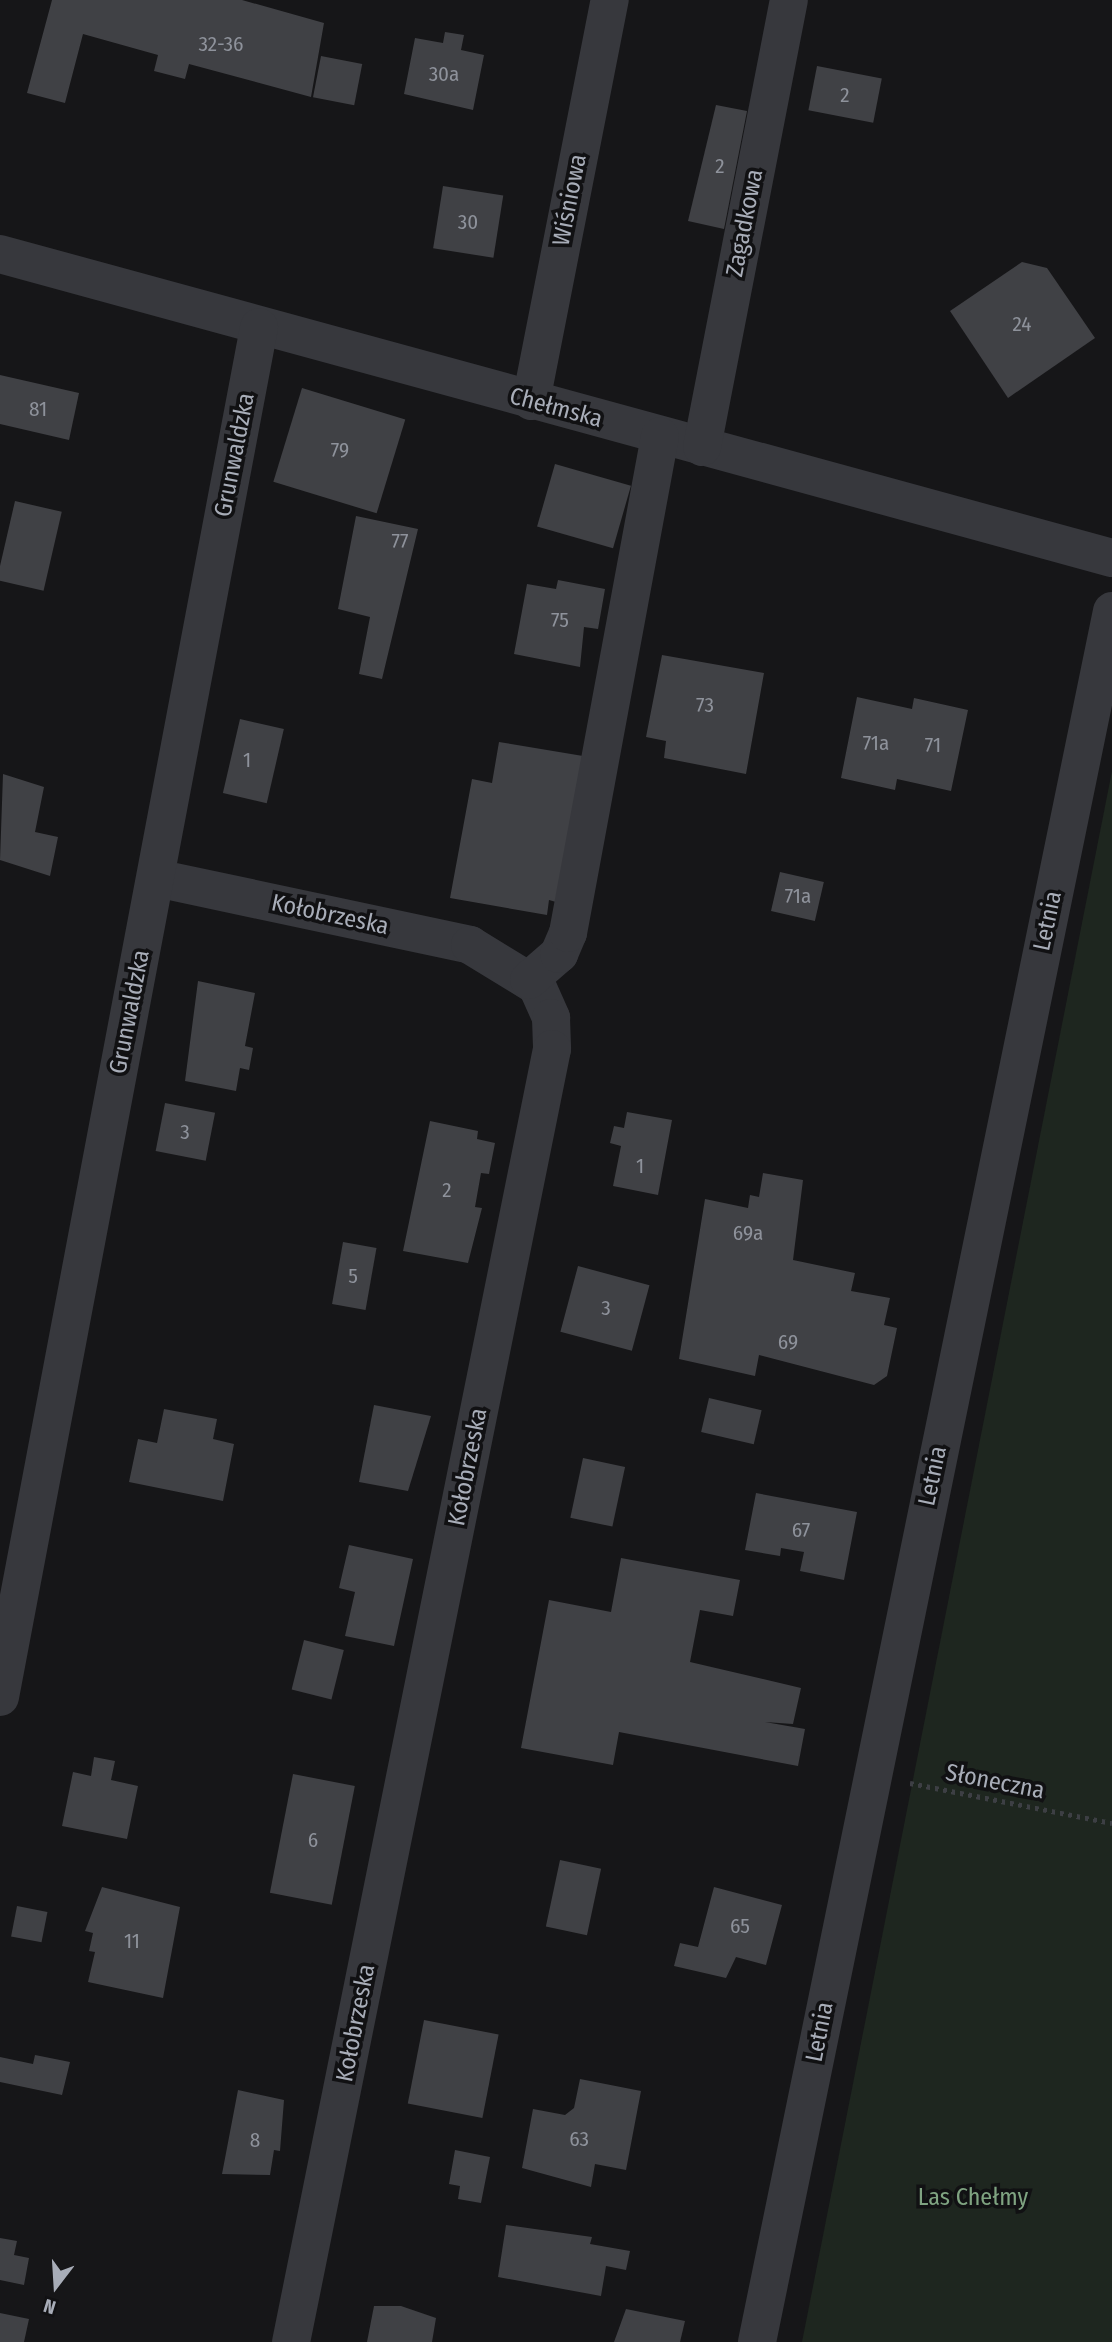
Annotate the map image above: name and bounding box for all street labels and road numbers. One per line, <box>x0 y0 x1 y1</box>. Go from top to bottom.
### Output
street label: Wiśniowa <box>547 152 593 248</box>
street label: Zagadkowa <box>720 167 770 279</box>
street label: Chełmska <box>507 382 605 434</box>
street label: Grunwaldzka <box>209 391 261 519</box>
street label: Kołobrzeska <box>269 889 391 941</box>
street label: Letnia <box>1028 889 1068 953</box>
street label: Grunwaldzka <box>104 948 156 1076</box>
street label: Kołobrzeska <box>442 1406 494 1528</box>
street label: Letnia <box>913 1444 953 1508</box>
street label: Słoneczna <box>943 1758 1047 1806</box>
street label: Kołobrzeska <box>330 1962 382 2084</box>
street label: Letnia <box>800 2000 840 2064</box>

